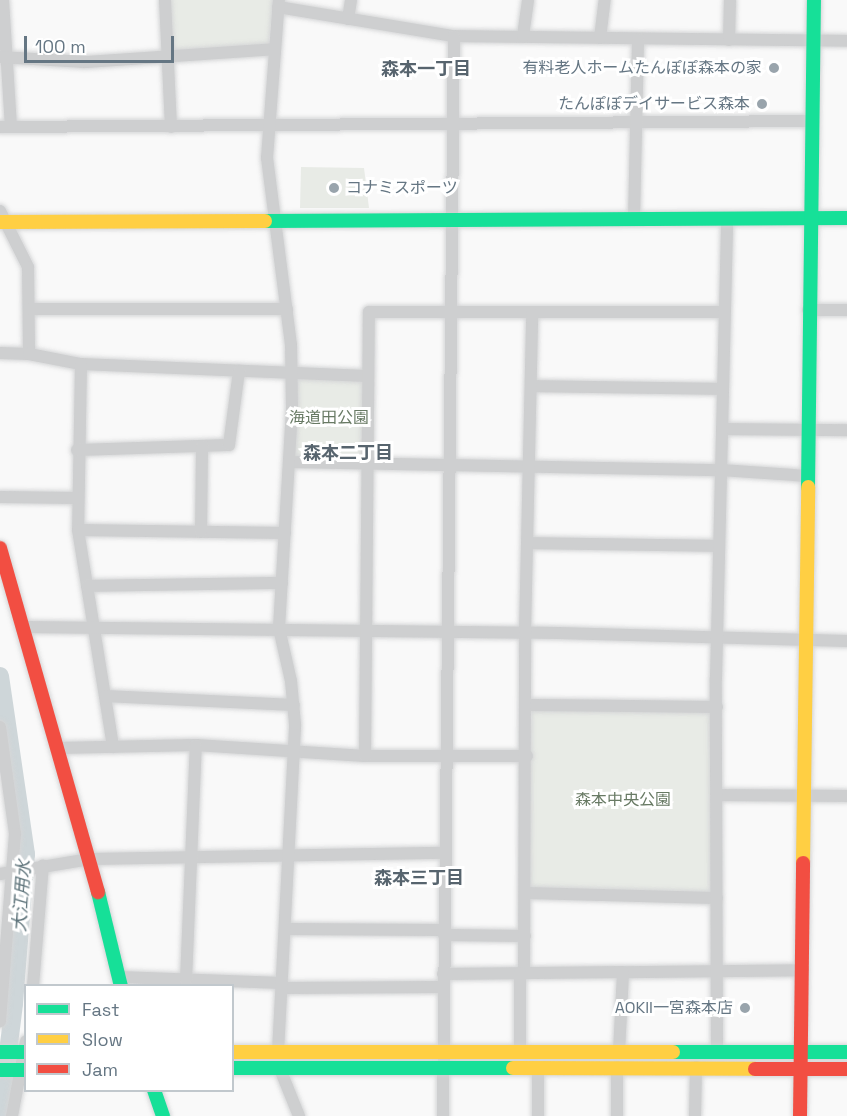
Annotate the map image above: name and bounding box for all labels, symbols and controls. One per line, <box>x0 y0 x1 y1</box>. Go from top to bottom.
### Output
scale bar <box>27 24 177 62</box>
text: 100 m <box>35 35 86 58</box>
district label: 森本一丁目 <box>381 58 471 80</box>
place label: 有料老人ホームたんぽぽ森本の家 <box>522 58 762 78</box>
marker: 有料老人ホームたんぽぽ森本の家 <box>767 61 781 75</box>
place label: たんぽぽデイサービス森本 <box>558 94 750 114</box>
marker: たんぽぽデイサービス森本 <box>755 97 769 111</box>
place label: コナミスポーツ <box>346 178 458 198</box>
marker: コナミスポーツ <box>327 181 341 195</box>
park label: 海道田公園 <box>289 408 369 428</box>
district label: 森本二丁目 <box>303 442 393 464</box>
park label: 森本中央公園 <box>575 790 671 810</box>
water label: 大江用水 <box>9 859 35 933</box>
district label: 森本三丁目 <box>374 867 464 889</box>
legend <box>24 984 234 1092</box>
text: Fast <box>82 998 119 1021</box>
place label: AOKII一宮森本店 <box>615 998 733 1018</box>
marker: AOKII一宮森本店 <box>738 1001 752 1015</box>
text: Slow <box>82 1028 123 1051</box>
text: Jam <box>82 1058 118 1081</box>

